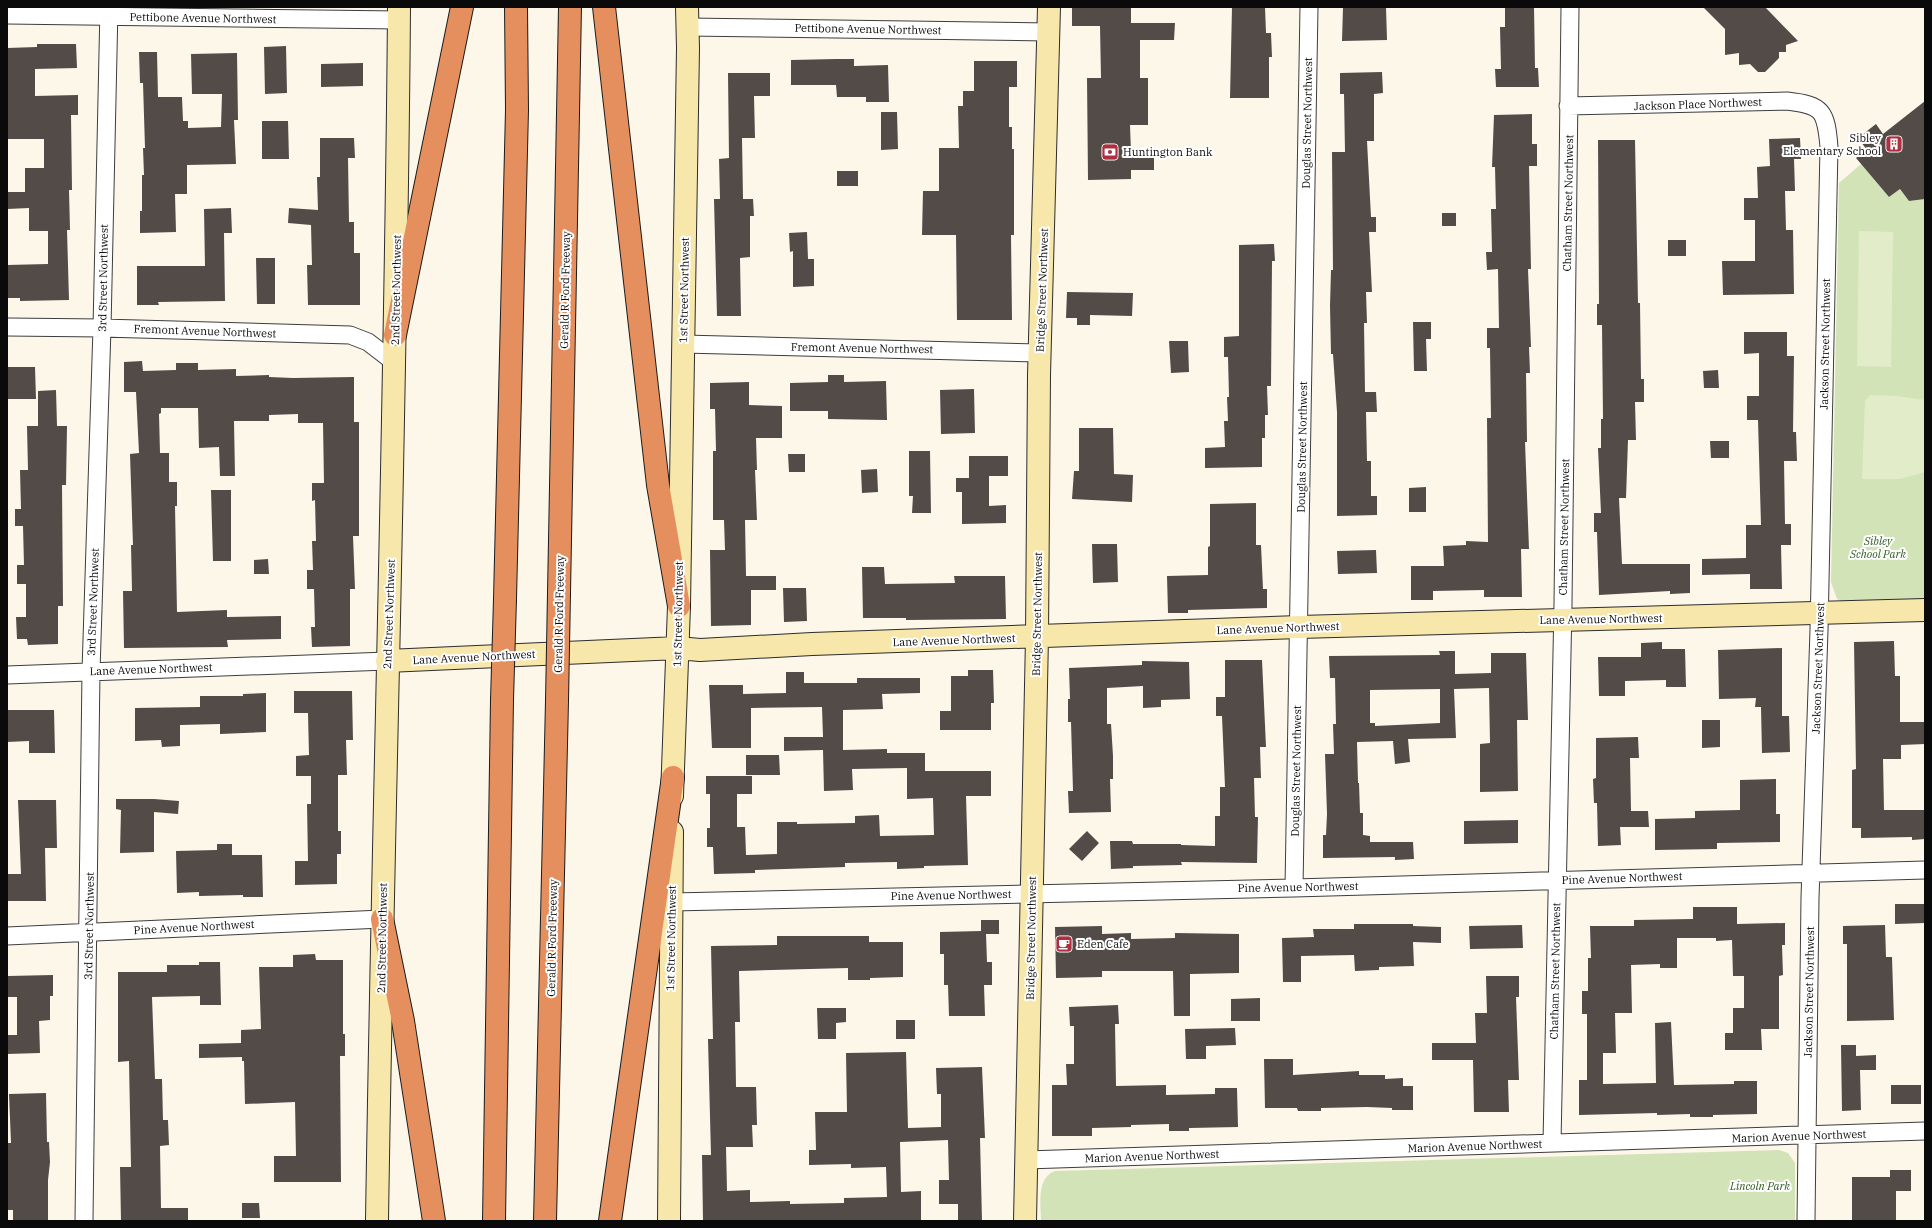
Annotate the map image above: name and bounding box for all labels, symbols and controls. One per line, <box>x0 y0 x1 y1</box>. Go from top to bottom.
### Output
street label: Pettibone Avenue Northwest <box>129 10 277 26</box>
street label: Pettibone Avenue Northwest <box>794 21 942 37</box>
street label: Douglas Street Northwest <box>1299 57 1315 189</box>
street label: Jackson Place Northwest <box>1634 95 1762 113</box>
place label: Sibley Elementary School <box>1783 131 1881 158</box>
street label: Chatham Street Northwest <box>1560 134 1576 272</box>
building icon: Sibley Elementary School <box>1884 134 1904 154</box>
bank icon: Huntington Bank <box>1100 142 1120 162</box>
place label: Huntington Bank <box>1123 145 1213 159</box>
street label: 3rd Street Northwest <box>95 224 111 332</box>
street label: Bridge Street Northwest <box>1033 228 1051 352</box>
street label: Gerald R Ford Freeway <box>557 231 573 349</box>
street label: 2nd Street Northwest <box>388 235 404 345</box>
street label: 1st Street Northwest <box>676 237 692 343</box>
street label: Jackson Street Northwest <box>1817 278 1833 410</box>
street label: Fremont Avenue Northwest <box>133 322 277 340</box>
street label: Fremont Avenue Northwest <box>791 340 934 356</box>
street label: Douglas Street Northwest <box>1294 381 1310 513</box>
street label: Chatham Street Northwest <box>1556 458 1572 596</box>
park label: Sibley School Park <box>1849 534 1906 561</box>
street label: 3rd Street Northwest <box>84 548 102 656</box>
street label: Bridge Street Northwest <box>1029 552 1045 676</box>
street label: Gerald R Ford Freeway <box>551 555 567 673</box>
street label: 2nd Street Northwest <box>380 559 398 669</box>
street label: 1st Street Northwest <box>670 561 686 667</box>
street label: Jackson Street Northwest <box>1809 602 1827 734</box>
street label: Lane Avenue Northwest <box>1539 611 1663 627</box>
street label: Lane Avenue Northwest <box>1216 619 1340 637</box>
street label: Lane Avenue Northwest <box>892 631 1016 649</box>
street label: Lane Avenue Northwest <box>412 647 536 667</box>
street label: Lane Avenue Northwest <box>89 660 213 678</box>
street label: Douglas Street Northwest <box>1288 705 1304 837</box>
street label: Pine Avenue Northwest <box>1561 869 1683 887</box>
street label: 3rd Street Northwest <box>81 872 97 980</box>
street label: Bridge Street Northwest <box>1023 876 1039 1000</box>
street label: Gerald R Ford Freeway <box>544 879 560 997</box>
street label: Pine Avenue Northwest <box>1237 879 1359 895</box>
street label: 2nd Street Northwest <box>374 883 390 993</box>
street label: 1st Street Northwest <box>663 885 679 991</box>
street label: Pine Avenue Northwest <box>890 887 1012 903</box>
street label: Chatham Street Northwest <box>1547 902 1563 1040</box>
street label: Pine Avenue Northwest <box>133 917 255 937</box>
street label: Jackson Street Northwest <box>1801 926 1817 1058</box>
cafe icon: Eden Cafe <box>1054 934 1074 954</box>
place label: Eden Cafe <box>1077 937 1129 951</box>
street label: Marion Avenue Northwest <box>1731 1127 1867 1145</box>
street label: Marion Avenue Northwest <box>1407 1137 1543 1155</box>
street label: Marion Avenue Northwest <box>1084 1147 1220 1165</box>
park label: Lincoln Park <box>1729 1179 1790 1193</box>

